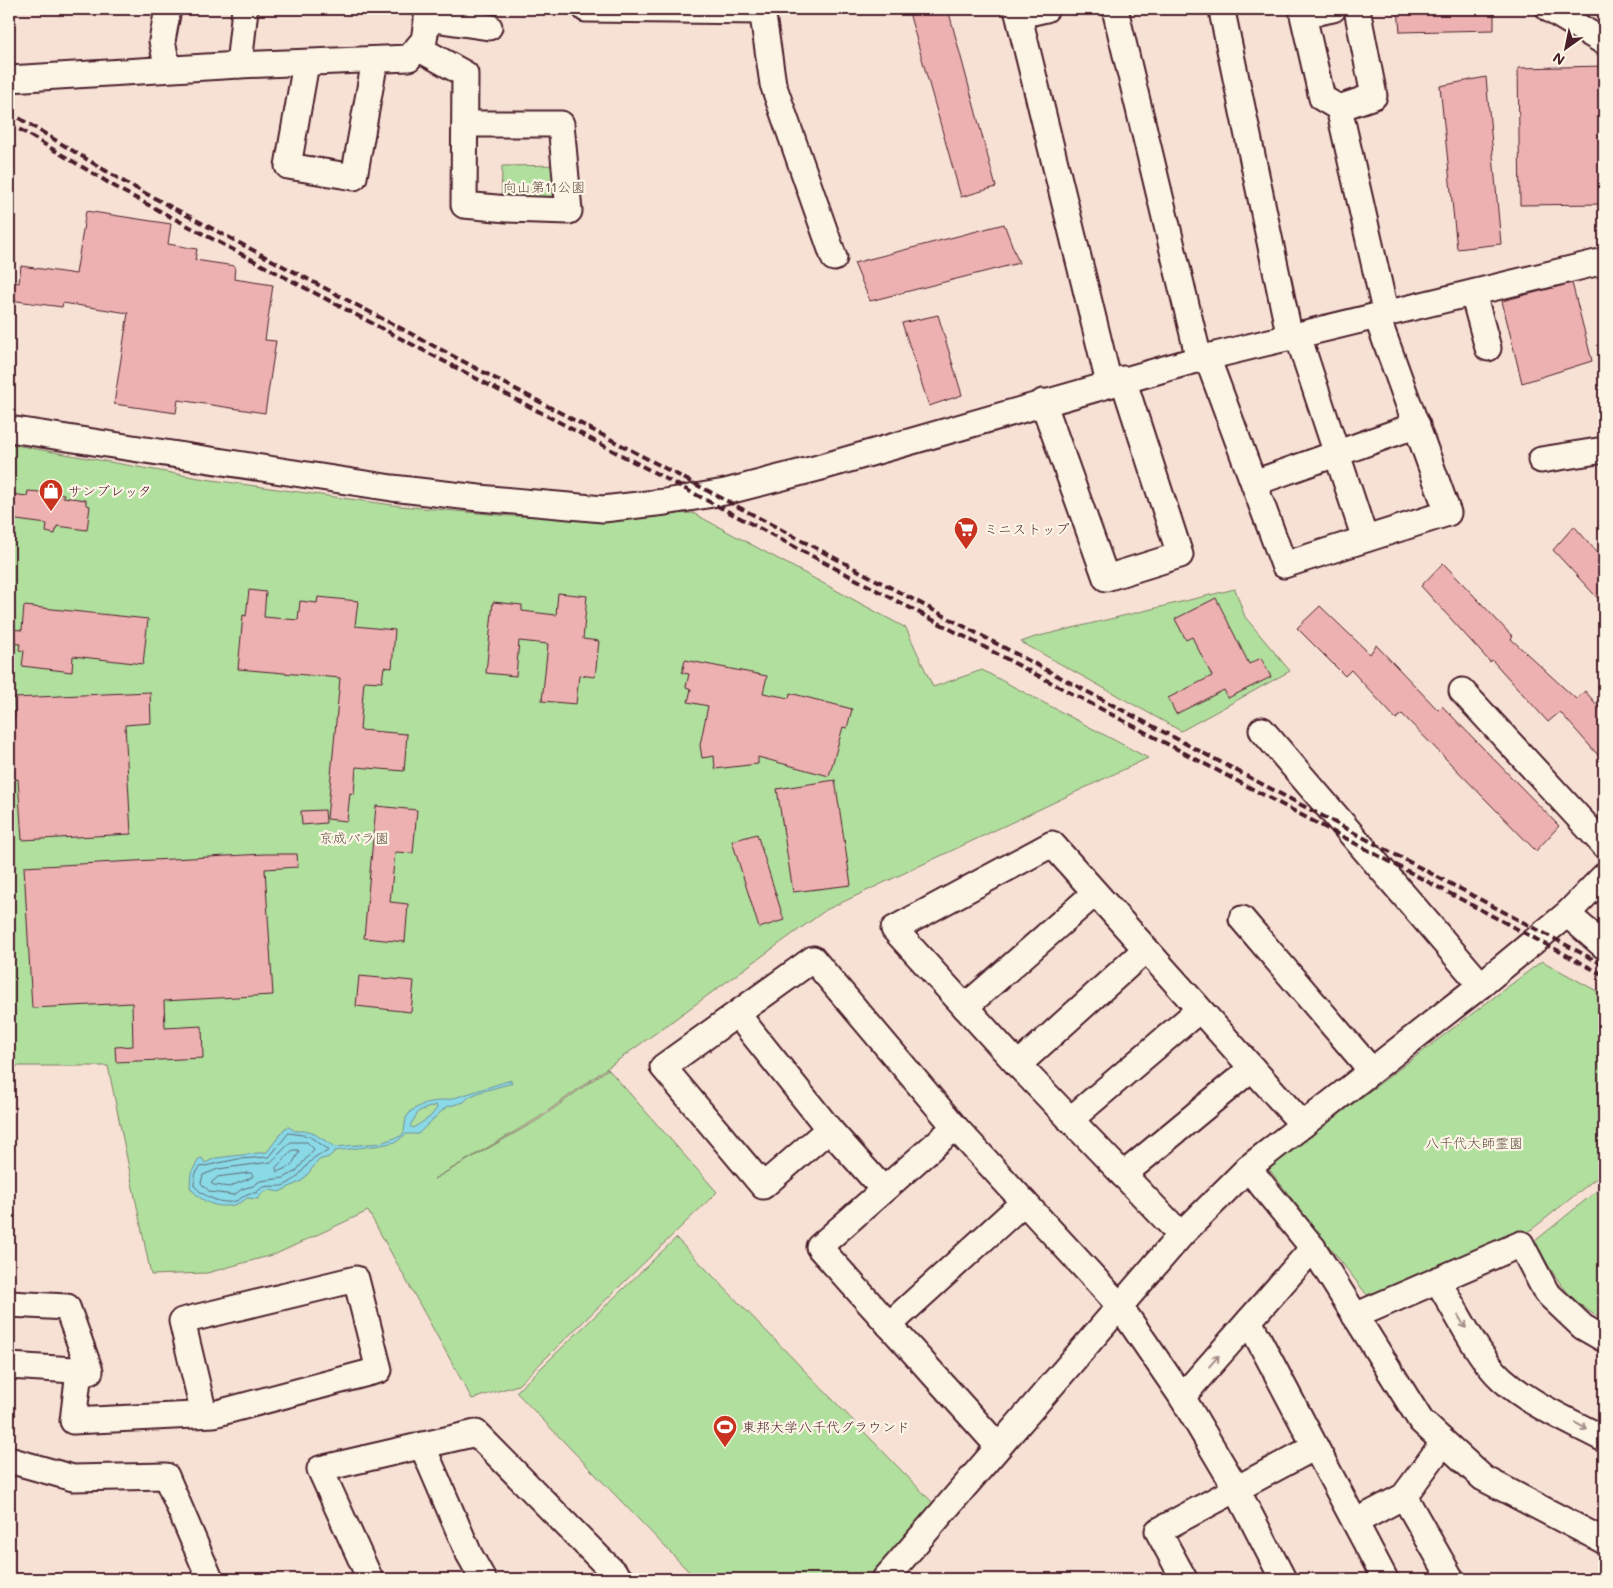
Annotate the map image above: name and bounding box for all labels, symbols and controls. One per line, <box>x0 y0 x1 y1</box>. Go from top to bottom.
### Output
north arrow <box>1540 22 1590 72</box>
text: N <box>1549 48 1568 70</box>
park label: 向山第11公園 <box>503 177 585 196</box>
shop icon: サンブレッタ <box>38 478 64 512</box>
place label: サンブレッタ <box>68 481 152 500</box>
supermarket icon: ミニストップ <box>953 516 979 550</box>
place label: ミニストップ <box>984 519 1069 538</box>
park label: 京成バラ園 <box>319 828 389 847</box>
park label: 八千代大師霊園 <box>1425 1133 1523 1152</box>
one-way arrow <box>1458 1314 1468 1328</box>
one-way arrow <box>1208 1354 1220 1367</box>
sports icon: 東邦大学八千代グラウンド <box>712 1414 738 1448</box>
place label: 東邦大学八千代グラウンド <box>742 1417 910 1436</box>
one-way arrow <box>1574 1422 1588 1432</box>

